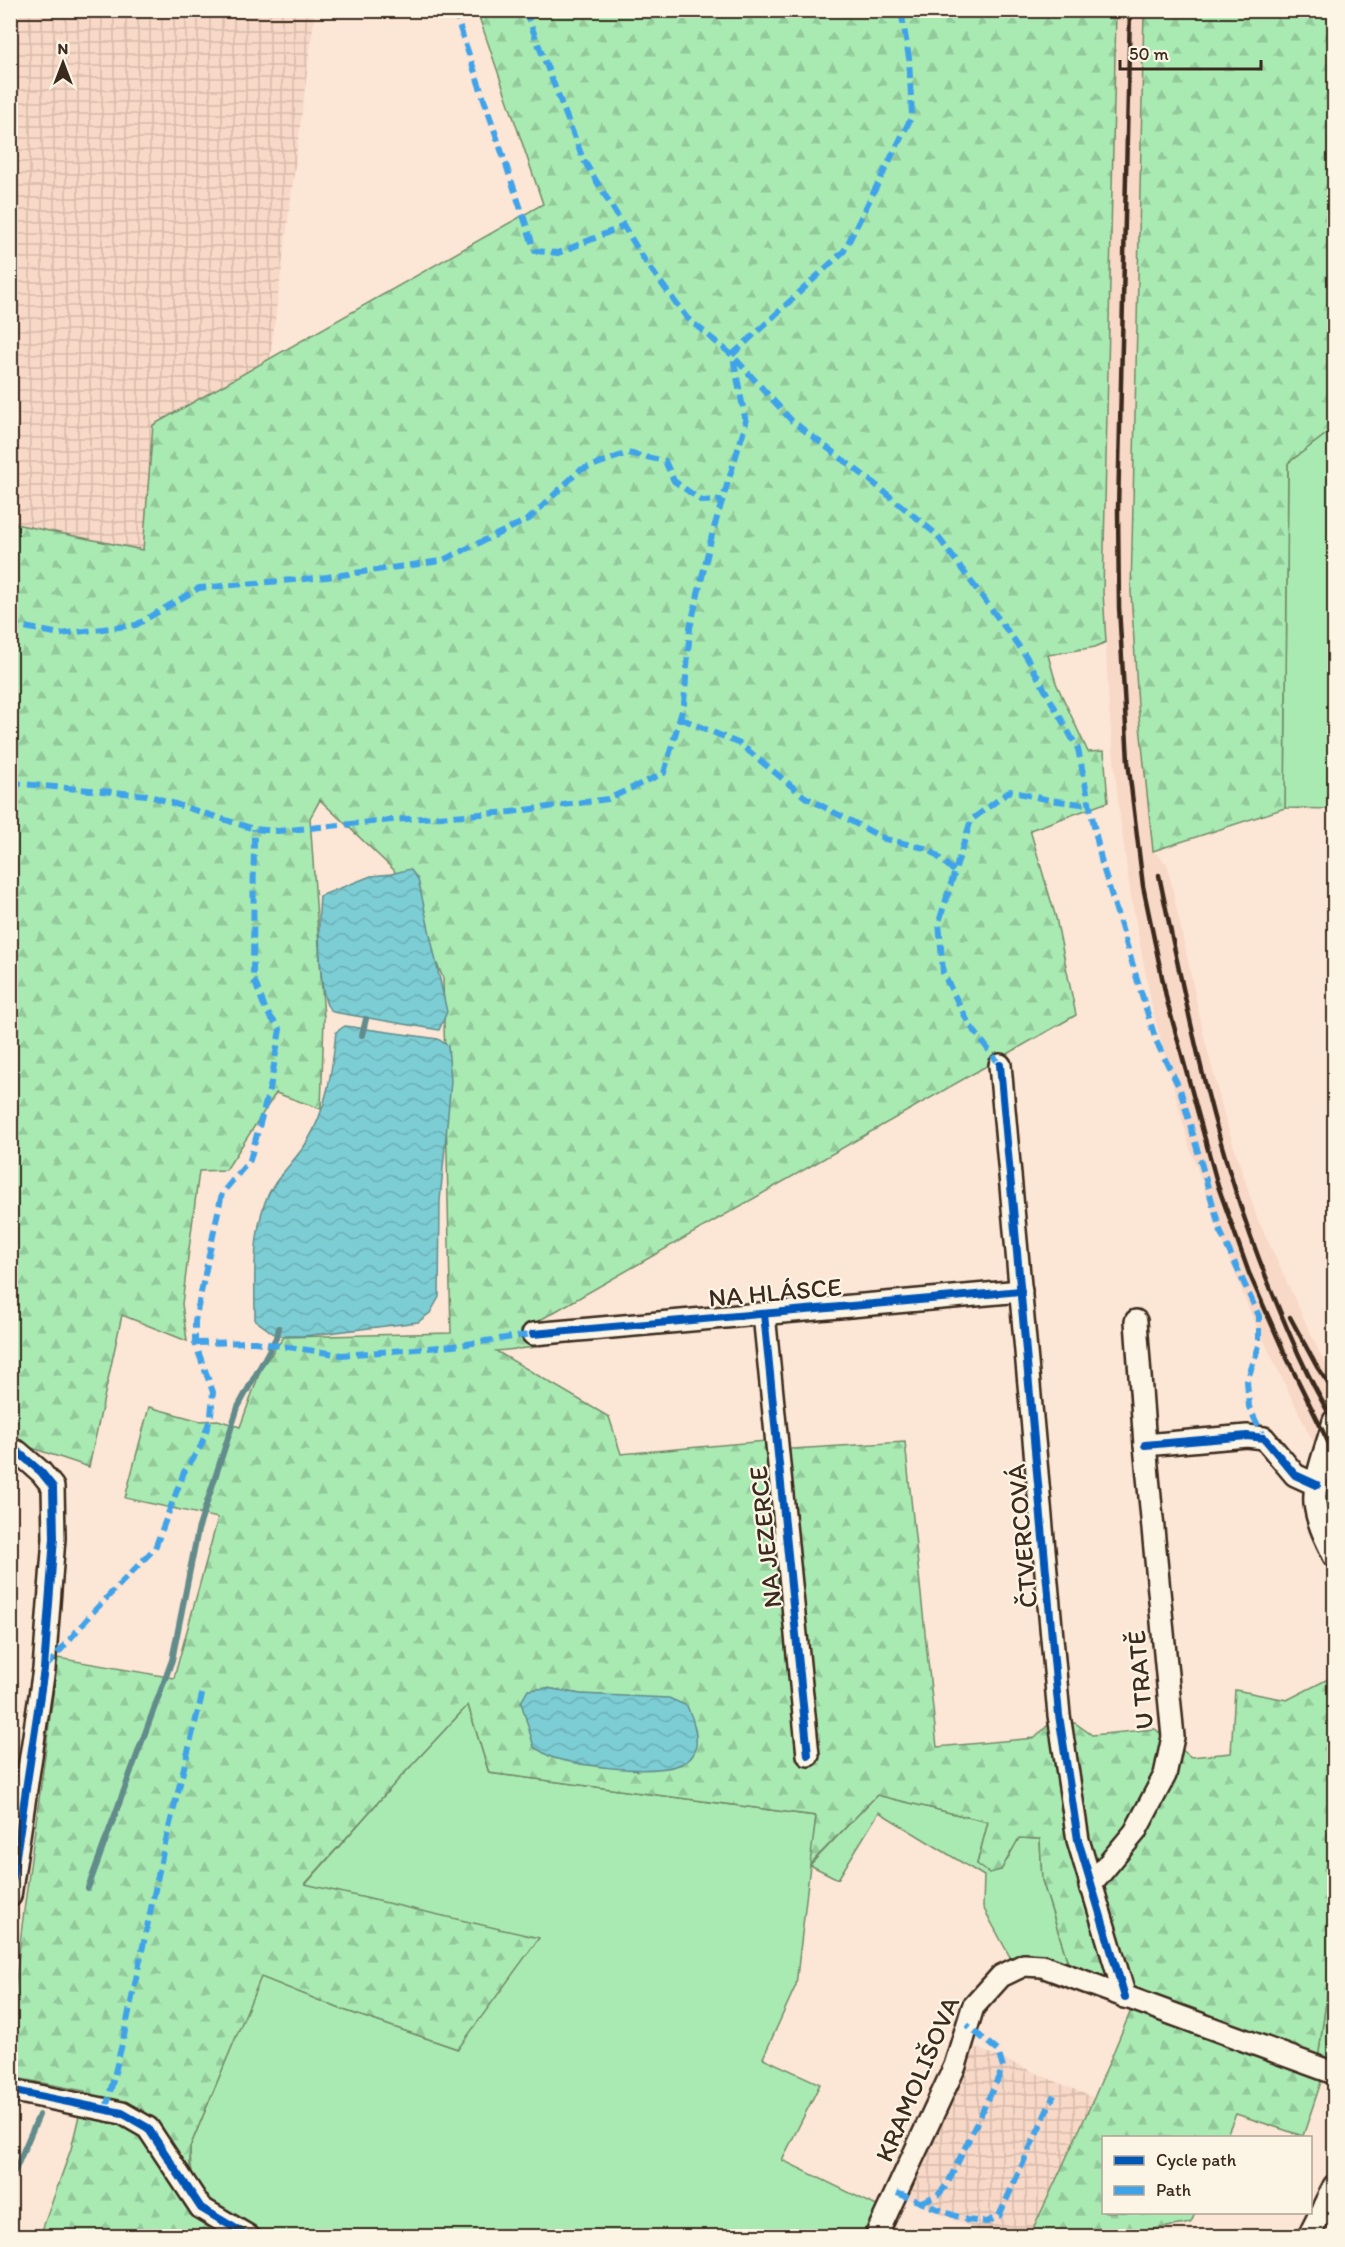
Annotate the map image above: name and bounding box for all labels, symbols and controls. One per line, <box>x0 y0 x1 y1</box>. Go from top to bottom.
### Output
north arrow <box>33 33 93 93</box>
scale bar <box>1120 33 1261 71</box>
text: N <box>58 39 68 58</box>
text: 50 m <box>1129 43 1169 65</box>
street label: NA HLÁSCE <box>707 1270 843 1314</box>
street label: ČTVERCOVÁ <box>1000 1462 1044 1609</box>
street label: NA JEZERCE <box>742 1464 788 1610</box>
street label: U TRATĚ <box>1120 1629 1160 1731</box>
street label: KRAMOLIŠOVA <box>868 1991 966 2167</box>
legend <box>1102 2136 1312 2214</box>
text: Cycle path <box>1156 2149 1237 2171</box>
text: Path <box>1156 2179 1191 2201</box>

